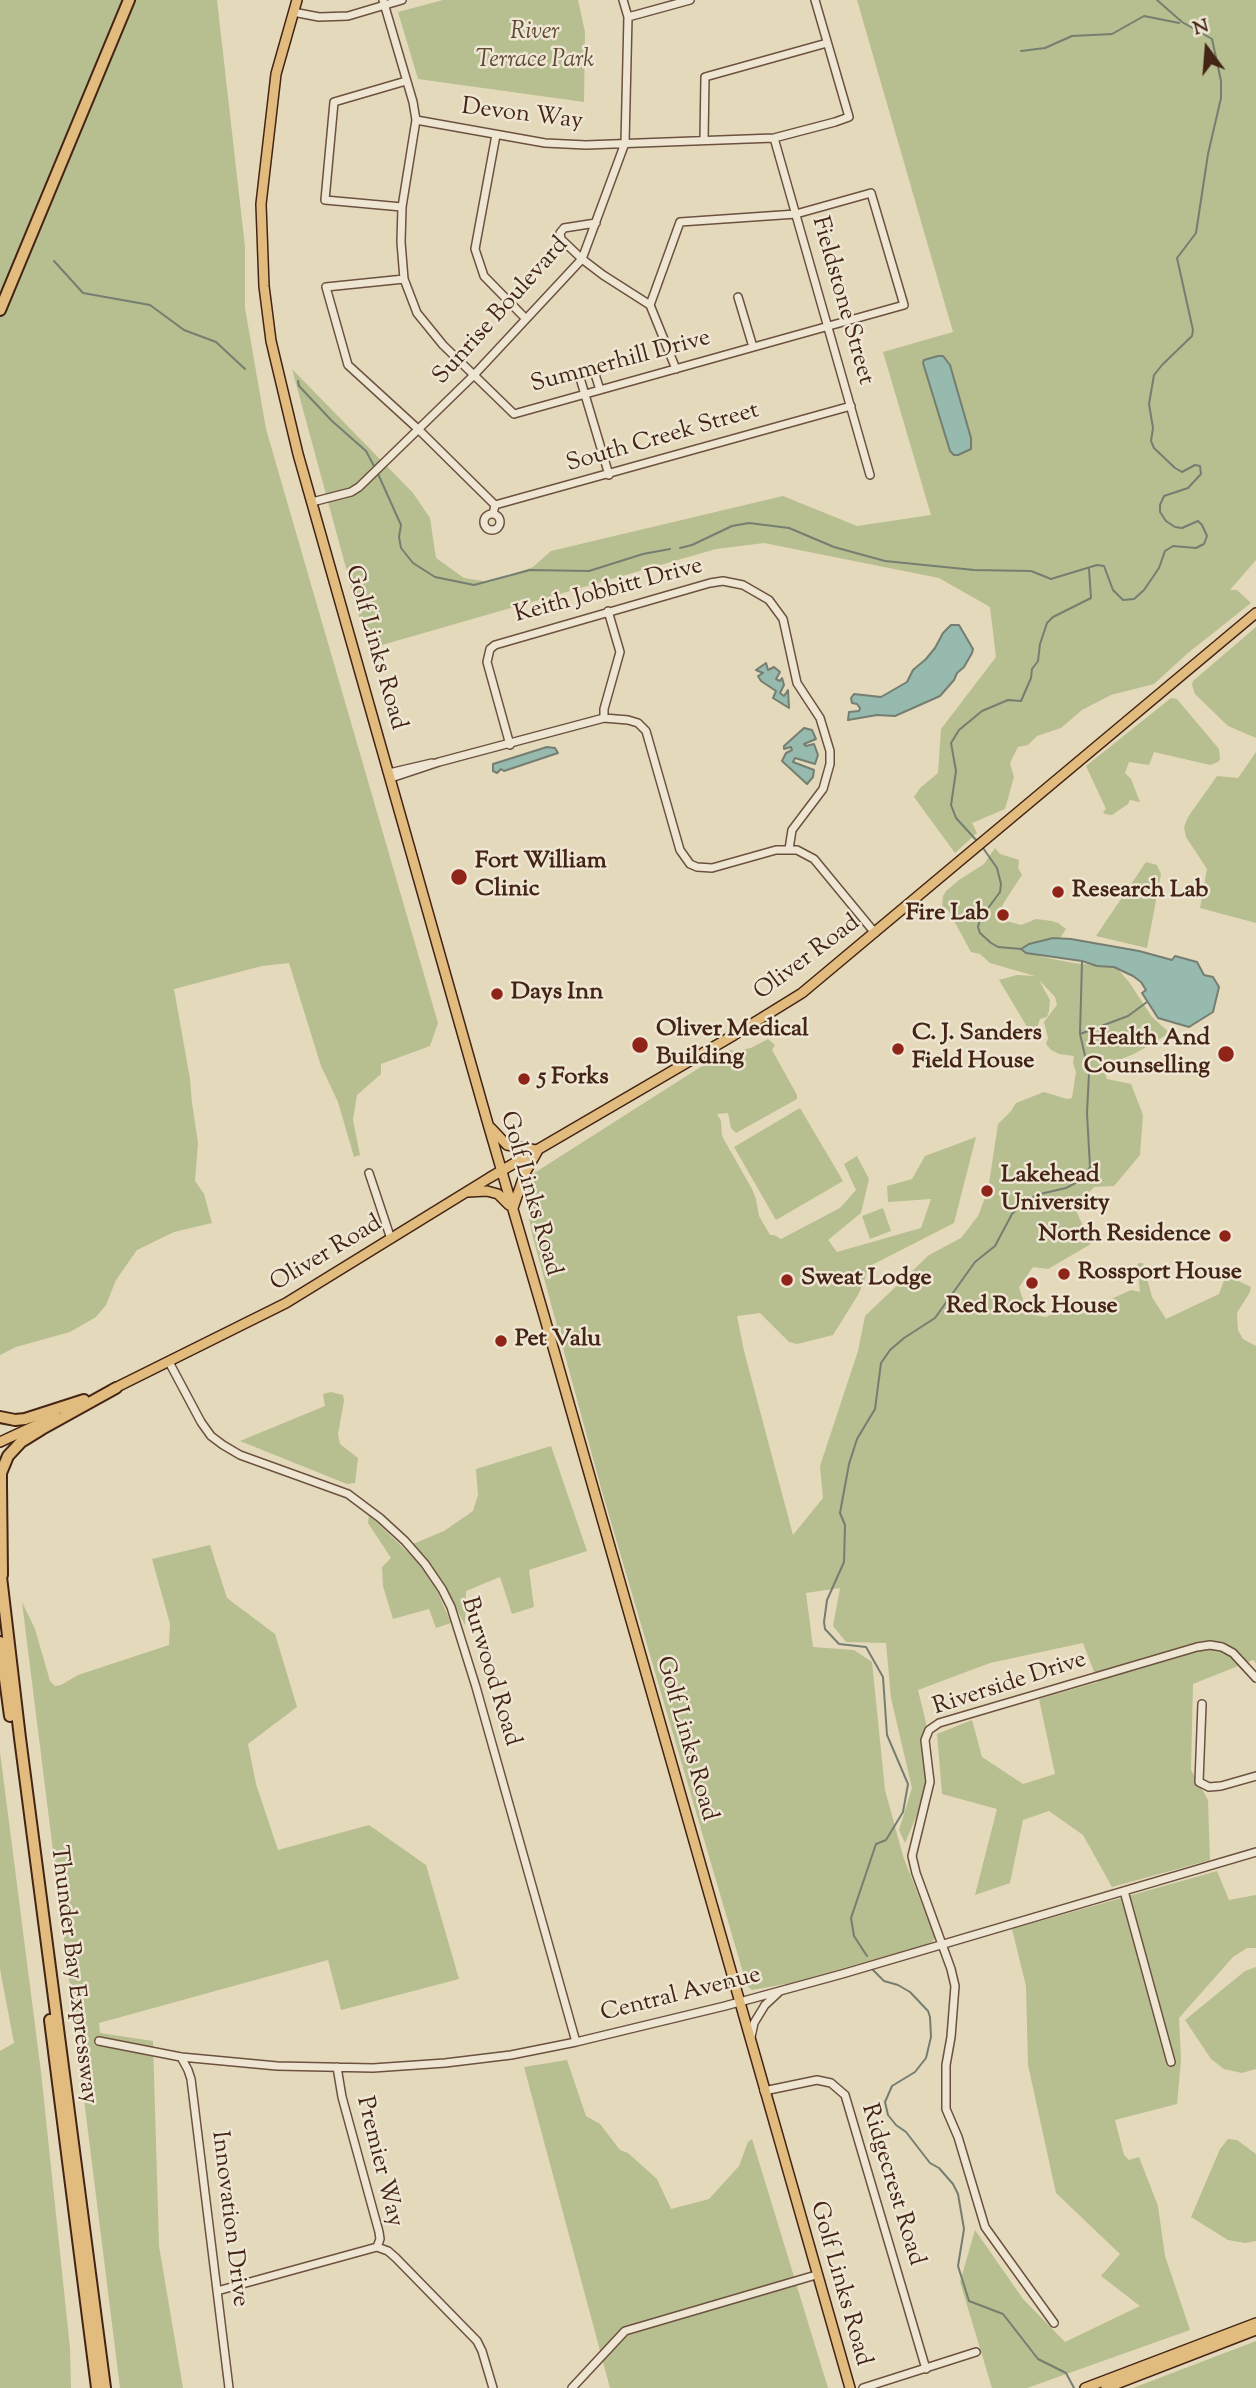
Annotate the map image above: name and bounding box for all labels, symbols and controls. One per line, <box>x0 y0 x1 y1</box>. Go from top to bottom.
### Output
text: N <box>1190 13 1212 43</box>
north arrow <box>1172 14 1242 84</box>
park label: River Terrace Park <box>476 20 594 76</box>
street label: Devon Way <box>460 94 584 138</box>
street label: Fieldstone Street <box>803 214 879 388</box>
street label: Sunrise Boulevard <box>428 232 576 392</box>
street label: Summerhill Drive <box>528 325 714 401</box>
street label: South Creek Street <box>563 398 763 480</box>
street label: Keith Jobbitt Drive <box>512 553 706 631</box>
street label: Golf Links Road <box>337 562 411 734</box>
place label: Fort William Clinic <box>475 849 607 905</box>
marker: Fort William Clinic <box>449 867 469 887</box>
place label: Research Lab <box>1072 878 1208 906</box>
marker: Research Lab <box>1050 884 1066 900</box>
place label: Fire Lab <box>906 901 989 929</box>
marker: Fire Lab <box>995 907 1011 923</box>
street label: Oliver Road <box>749 910 867 1008</box>
place label: Days Inn <box>511 980 603 1008</box>
marker: Days Inn <box>489 986 505 1002</box>
place label: Oliver Medical Building <box>656 1017 809 1073</box>
place label: C. J. Sanders Field House <box>912 1021 1042 1077</box>
place label: Health And Counselling <box>1084 1026 1210 1082</box>
marker: Oliver Medical Building <box>630 1035 650 1055</box>
marker: C. J. Sanders Field House <box>890 1041 906 1057</box>
marker: Health And Counselling <box>1216 1044 1236 1064</box>
place label: 5 Forks <box>538 1065 609 1093</box>
marker: 5 Forks <box>516 1071 532 1087</box>
street label: Golf Links Road <box>492 1108 566 1280</box>
place label: Lakehead University <box>1001 1163 1110 1219</box>
marker: Lakehead University <box>979 1183 995 1199</box>
street label: Oliver Road <box>266 1210 388 1300</box>
place label: North Residence <box>1038 1222 1211 1250</box>
marker: North Residence <box>1217 1228 1233 1244</box>
place label: Rossport House <box>1078 1260 1242 1288</box>
place label: Sweat Lodge <box>801 1266 932 1294</box>
marker: Rossport House <box>1056 1266 1072 1282</box>
marker: Sweat Lodge <box>779 1272 795 1288</box>
marker: Red Rock House <box>1024 1275 1040 1291</box>
place label: Red Rock House <box>946 1294 1118 1322</box>
place label: Pet Valu <box>515 1327 601 1355</box>
marker: Pet Valu <box>493 1333 509 1349</box>
street label: Burwood Road <box>453 1594 525 1750</box>
street label: Riverside Drive <box>930 1647 1090 1723</box>
street label: Golf Links Road <box>648 1653 722 1825</box>
street label: Thunder Bay Expressway <box>42 1844 102 2106</box>
street label: Central Avenue <box>598 1962 764 2030</box>
street label: Premier Way <box>348 2094 408 2230</box>
street label: Ridgecrest Road <box>853 2101 929 2269</box>
street label: Innovation Drive <box>203 2129 253 2309</box>
street label: Golf Links Road <box>802 2198 876 2370</box>

